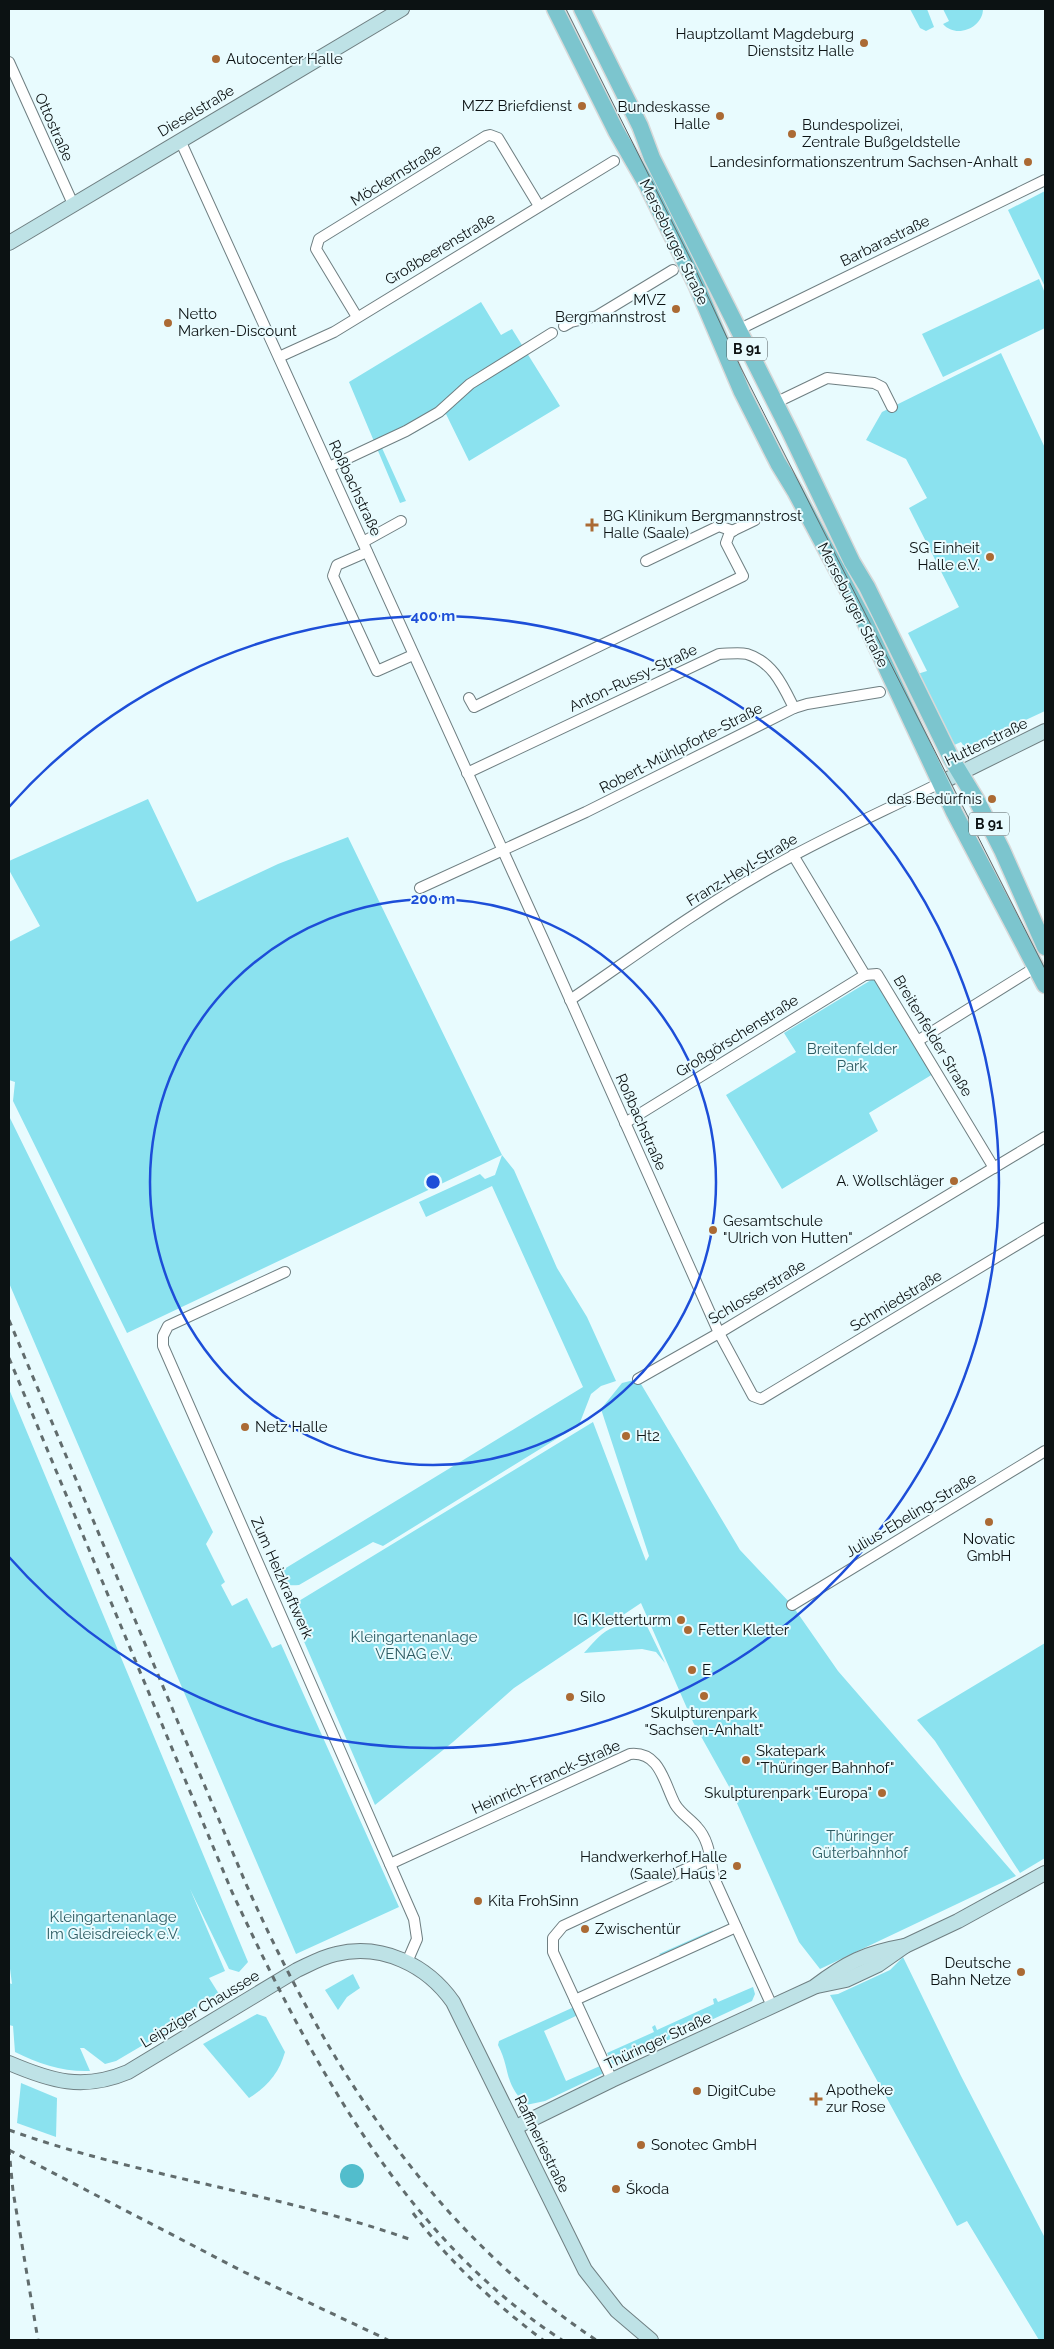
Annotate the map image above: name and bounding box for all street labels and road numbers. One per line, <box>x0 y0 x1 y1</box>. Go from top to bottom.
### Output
street label: Dieselstraße <box>155 81 238 141</box>
street label: Ottostraße <box>31 90 77 164</box>
street label: Möckernstraße <box>347 140 445 210</box>
street label: Merseburger Straße <box>636 176 712 308</box>
street label: Großbeerenstraße <box>382 209 498 289</box>
street label: Barbarastraße <box>837 212 933 270</box>
road number: B 91 <box>727 338 767 360</box>
street label: Roßbachstraße <box>325 437 385 539</box>
street label: Merseburger Straße <box>814 540 892 671</box>
street label: Anton-Russy-Straße <box>566 640 700 716</box>
street label: Robert-Mühlpforte-Straße <box>596 699 766 797</box>
street label: Huttenstraße <box>942 714 1031 770</box>
road number: B 91 <box>969 812 1009 836</box>
street label: Franz-Heyl-Straße <box>683 830 801 910</box>
street label: Breitenfelder Straße <box>890 972 976 1100</box>
street label: Großgörschenstraße <box>672 991 802 1081</box>
street label: Roßbachstraße <box>612 1071 670 1173</box>
street label: Schlosserstraße <box>705 1256 809 1328</box>
street label: Schmiedstraße <box>847 1266 945 1336</box>
street label: Julius-Ebeling-Straße <box>842 1469 980 1561</box>
street label: Zum Heizkraftwerk <box>247 1514 317 1642</box>
street label: Heinrich-Franck-Straße <box>469 1736 623 1818</box>
street label: Leipziger Chaussee <box>137 1966 263 2052</box>
street label: Thüringer Straße <box>602 2008 714 2074</box>
street label: Raffineriestraße <box>511 2092 574 2196</box>

